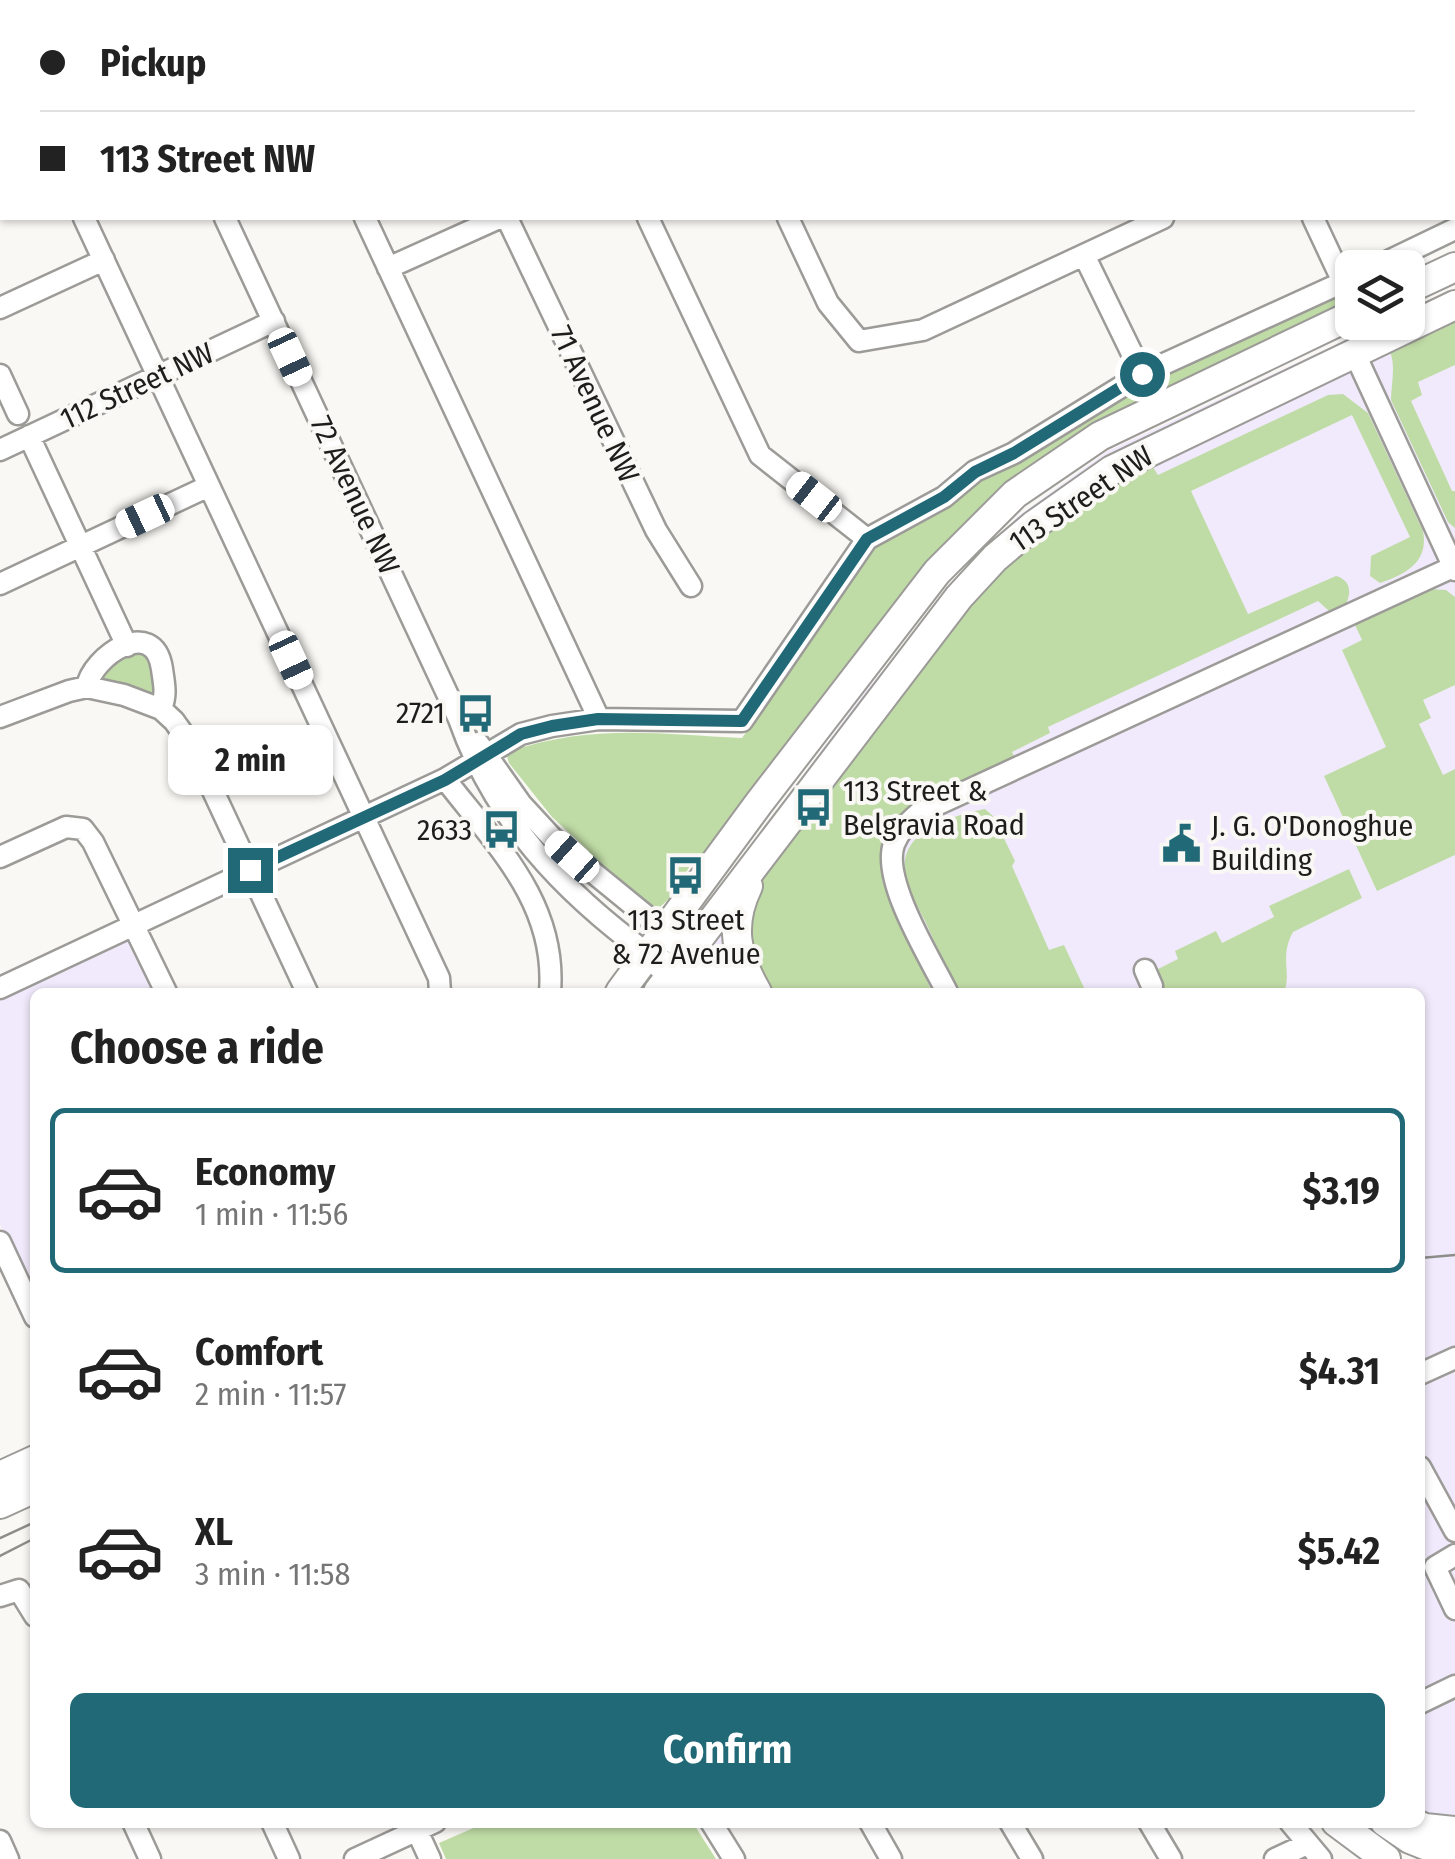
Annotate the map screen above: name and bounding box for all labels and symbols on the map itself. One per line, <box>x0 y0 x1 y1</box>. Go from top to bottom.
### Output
street label: 71 Avenue NW <box>543 320 647 488</box>
car <box>264 323 316 391</box>
street label: 112 Street NW <box>55 335 219 437</box>
route start <box>1120 352 1165 397</box>
street label: 72 Avenue NW <box>303 410 407 580</box>
street label: 113 Street NW <box>1003 438 1159 560</box>
car <box>781 467 847 527</box>
car <box>111 490 179 542</box>
car <box>265 626 317 694</box>
bus stop icon: 2721 <box>454 692 496 734</box>
place label: 2721 <box>396 695 445 731</box>
callout: 2 min <box>168 725 332 795</box>
place label: 113 Street & Belgravia Road <box>843 773 1025 843</box>
bus stop icon: 113 Street & Belgravia Road <box>792 787 834 829</box>
place label: J. G. O'Donoghue Building <box>1211 808 1413 878</box>
bus stop icon: 2633 <box>481 809 523 851</box>
place label: 2633 <box>417 812 472 848</box>
public building icon: J. G. O'Donoghue Building <box>1160 822 1202 864</box>
car <box>540 826 604 888</box>
route end <box>228 848 273 893</box>
bus stop icon: 113 Street & 72 Avenue <box>665 855 707 897</box>
place label: 113 Street & 72 Avenue <box>611 902 761 972</box>

